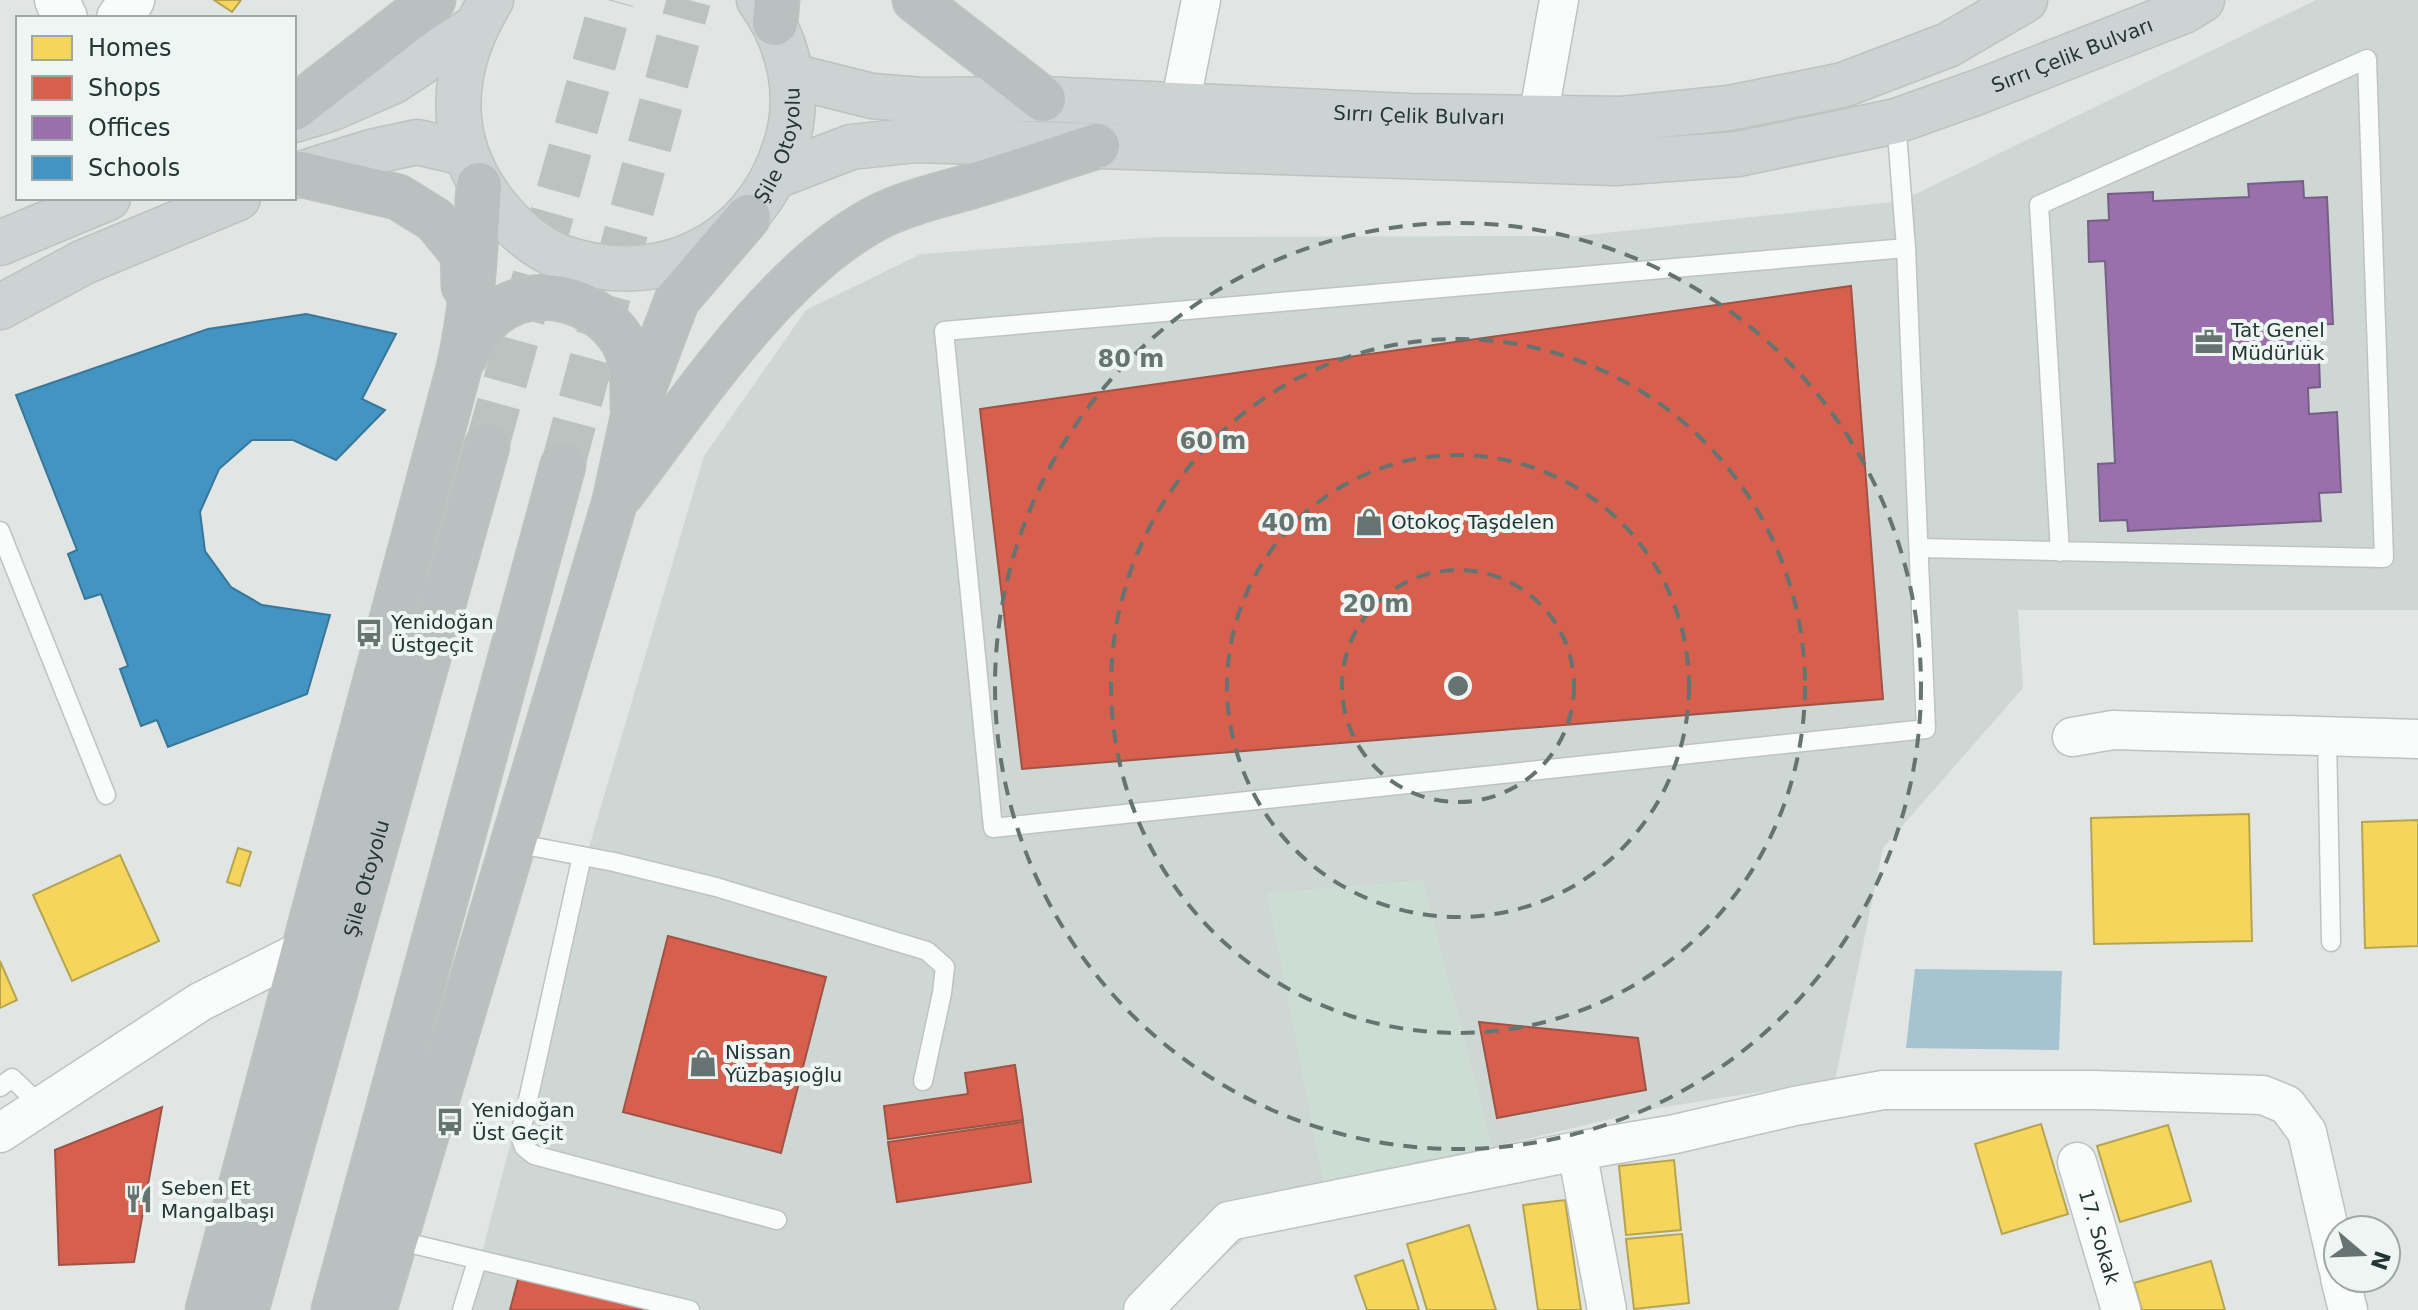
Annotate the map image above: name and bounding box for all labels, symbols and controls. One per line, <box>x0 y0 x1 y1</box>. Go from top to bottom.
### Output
street label: Sırrı Çelik Bulvarı <box>1988 12 2156 98</box>
legend <box>16 16 296 200</box>
text: Homes <box>88 34 171 62</box>
text: Shops <box>88 74 161 102</box>
street label: Şile Otoyolu <box>749 87 805 208</box>
street label: Sırrı Çelik Bulvarı <box>1333 100 1505 129</box>
text: Offices <box>88 114 171 142</box>
text: Schools <box>88 154 180 182</box>
place label: Tat Genel Müdürlük <box>2230 318 2325 365</box>
office icon: Tat Genel Müdürlük <box>2194 327 2224 357</box>
text: 80 m <box>1098 345 1164 373</box>
text: 60 m <box>1180 427 1246 455</box>
shop icon: Otokoç Taşdelen <box>1354 507 1384 537</box>
text: 40 m <box>1262 509 1328 537</box>
place label: Otokoç Taşdelen <box>1391 510 1554 534</box>
text: 20 m <box>1343 590 1409 618</box>
place label: Yenidoğan Üstgeçit <box>390 610 494 657</box>
bus stop icon: Yenidoğan Üstgeçit <box>354 618 384 648</box>
centre of rings <box>1444 672 1472 700</box>
street label: Şile Otoyolu <box>339 817 394 940</box>
place label: Nissan Yüzbaşıoğlu <box>724 1040 842 1087</box>
shop icon: Nissan Yüzbaşıoğlu <box>688 1048 718 1078</box>
place label: Yenidoğan Üst Geçit <box>471 1098 575 1145</box>
bus stop icon: Yenidoğan Üst Geçit <box>435 1107 465 1137</box>
place label: Seben Et Mangalbaşı <box>161 1176 275 1223</box>
restaurant icon: Seben Et Mangalbaşı <box>124 1184 154 1214</box>
street label: 17. Sokak <box>2074 1186 2125 1288</box>
north arrow <box>2322 1214 2402 1294</box>
text: N <box>2366 1248 2395 1273</box>

